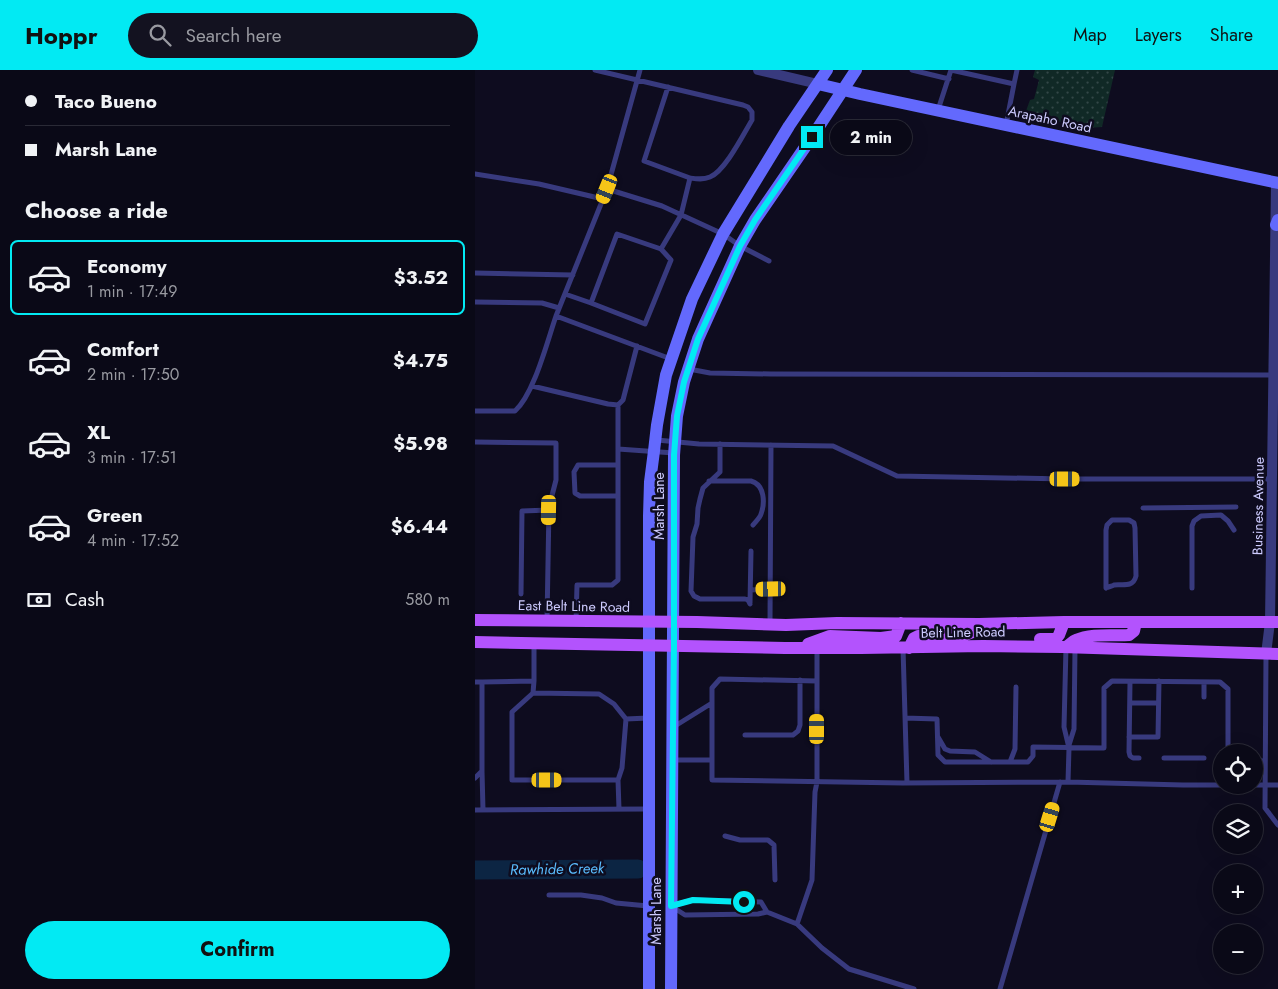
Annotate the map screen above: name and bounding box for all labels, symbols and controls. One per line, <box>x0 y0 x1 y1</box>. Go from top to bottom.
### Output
search box <box>128 13 478 58</box>
text: Hoppr <box>25 18 98 53</box>
icon: search <box>146 21 174 49</box>
text: Search here <box>186 22 282 49</box>
text: Map <box>1073 22 1107 48</box>
text: Layers <box>1135 22 1182 48</box>
text: Share <box>1210 22 1253 48</box>
text: Taco Bueno <box>55 88 157 115</box>
street label: Arapaho Road <box>1006 100 1094 138</box>
callout: 2 min <box>829 120 912 154</box>
route end <box>801 126 823 148</box>
text: 2 min <box>850 126 892 149</box>
text: Marsh Lane <box>55 136 157 163</box>
car <box>594 172 619 206</box>
text: Choose a ride <box>25 194 168 226</box>
text: Economy <box>87 253 167 280</box>
icon: car <box>27 255 72 300</box>
text: $3.52 <box>394 264 448 291</box>
text: 1 min · 17:49 <box>87 280 177 303</box>
text: Comfort <box>87 336 159 363</box>
icon: car <box>27 338 72 383</box>
text: $4.75 <box>393 347 448 374</box>
text: 2 min · 17:50 <box>87 363 179 386</box>
text: XL <box>87 419 110 446</box>
icon: car <box>27 421 72 466</box>
text: $5.98 <box>393 430 448 457</box>
text: 3 min · 17:51 <box>87 446 177 469</box>
street label: Business Avenue <box>1247 457 1269 555</box>
street label: Marsh Lane <box>649 472 669 540</box>
car <box>1050 472 1080 487</box>
car <box>541 495 556 525</box>
text: Green <box>87 502 143 529</box>
icon: car <box>27 504 72 549</box>
text: $6.44 <box>391 513 448 540</box>
text: 4 min · 17:52 <box>87 529 179 552</box>
car <box>755 581 786 597</box>
icon: cash <box>25 586 53 614</box>
text: Cash <box>65 586 105 613</box>
text: 580 m <box>405 588 450 611</box>
street label: East Belt Line Road <box>518 595 630 617</box>
street label: Belt Line Road <box>920 621 1006 643</box>
car <box>809 714 824 744</box>
map controls <box>1213 744 1263 974</box>
button: locate <box>1213 744 1263 794</box>
car <box>532 773 562 788</box>
car <box>1038 800 1061 834</box>
button: layers <box>1213 804 1263 854</box>
water label: Rawhide Creek <box>510 857 605 881</box>
button: + <box>1213 864 1263 914</box>
street label: Marsh Lane <box>646 877 666 945</box>
route start <box>733 891 755 913</box>
button: Confirm <box>25 921 450 979</box>
button: − <box>1213 924 1263 974</box>

